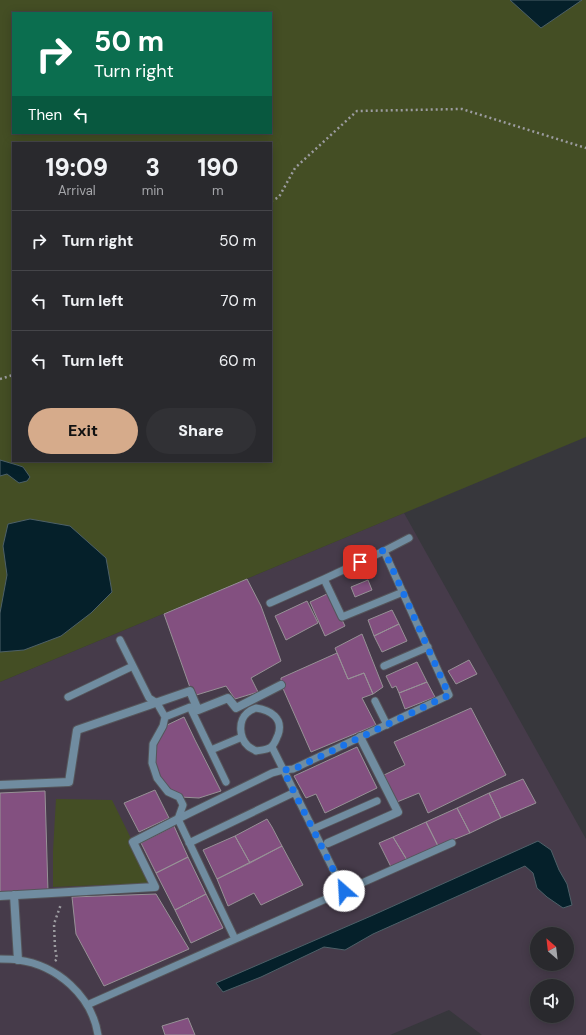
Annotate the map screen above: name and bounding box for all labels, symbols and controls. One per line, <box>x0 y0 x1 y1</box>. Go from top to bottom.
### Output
text: 50 m <box>94 23 164 60</box>
icon: right <box>28 28 80 80</box>
text: Turn right <box>94 59 174 83</box>
icon: left <box>70 104 92 126</box>
text: Then <box>28 105 62 125</box>
text: 19:09 <box>46 152 108 183</box>
text: 3 <box>145 152 160 183</box>
text: 190 <box>197 152 238 183</box>
text: Arrival <box>58 182 96 199</box>
text: min <box>142 182 164 199</box>
text: m <box>212 182 224 199</box>
icon: right <box>28 230 50 252</box>
text: Turn right <box>62 231 133 251</box>
text: 50 m <box>219 231 256 251</box>
icon: left <box>28 290 50 312</box>
text: Turn left <box>62 291 123 311</box>
text: 70 m <box>221 291 256 311</box>
icon: left <box>28 350 50 372</box>
text: Turn left <box>62 351 123 371</box>
text: 60 m <box>219 351 256 371</box>
button: Exit <box>28 408 138 454</box>
button: Share <box>146 408 256 454</box>
pin <box>343 545 377 579</box>
icon: arrive <box>349 551 371 573</box>
position arrow <box>323 870 365 912</box>
north arrow <box>530 927 574 971</box>
map controls <box>530 927 574 1023</box>
button: sound <box>530 979 574 1023</box>

